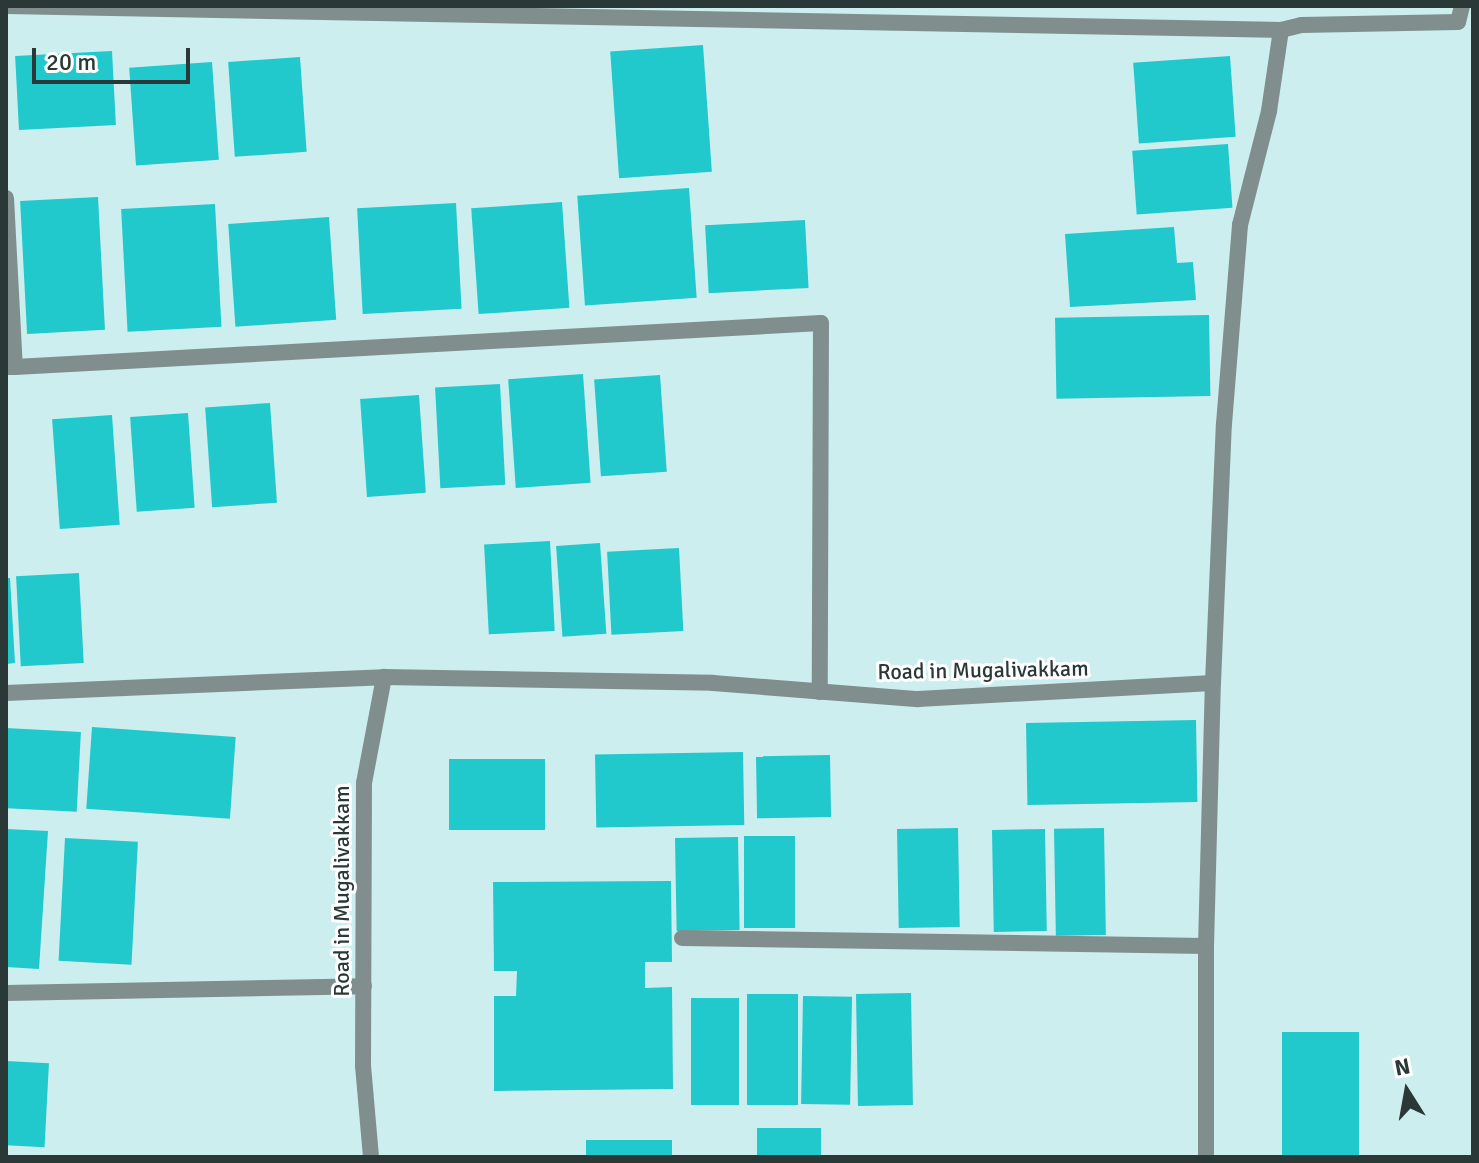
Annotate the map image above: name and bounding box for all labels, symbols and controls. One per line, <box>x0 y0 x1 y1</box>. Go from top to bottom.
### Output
scale bar <box>36 32 194 82</box>
text: 20 m <box>46 47 96 77</box>
street label: Road in Mugalivakkam <box>877 655 1089 685</box>
street label: Road in Mugalivakkam <box>329 785 355 997</box>
north arrow <box>1367 1051 1447 1131</box>
text: N <box>1392 1052 1412 1082</box>

